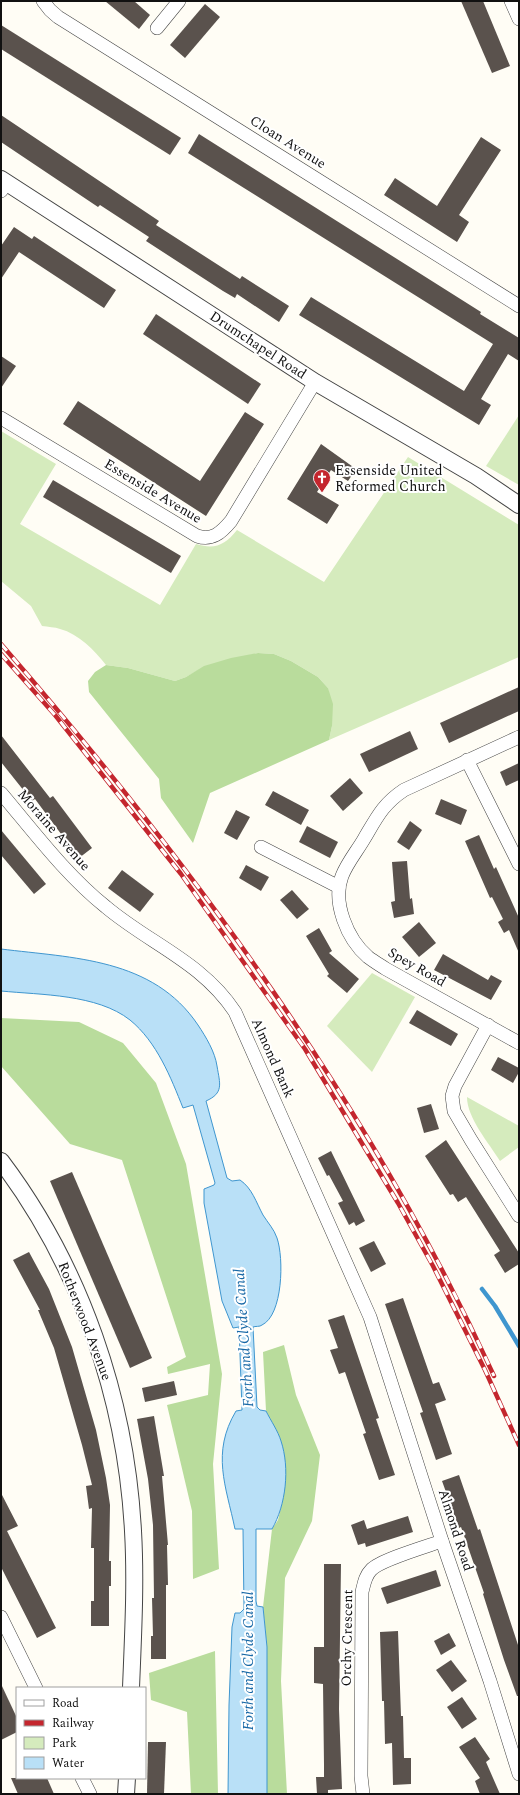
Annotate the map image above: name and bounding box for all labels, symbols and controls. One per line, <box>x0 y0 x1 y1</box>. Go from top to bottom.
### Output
street label: Cloan Avenue <box>246 110 330 174</box>
street label: Drumchapel Road <box>205 306 311 384</box>
street label: Essenside Avenue <box>100 453 206 529</box>
place label: Essenside United Reformed Church <box>335 460 446 497</box>
church icon: Essenside United Reformed Church <box>312 468 332 493</box>
street label: Moraine Avenue <box>12 784 96 876</box>
street label: Spey Road <box>384 942 450 992</box>
street label: Almond Bank <box>246 1015 300 1102</box>
street label: Rotherwood Avenue <box>53 1259 117 1384</box>
water label: Forth and Clyde Canal <box>228 1268 260 1408</box>
street label: Almond Road <box>433 1486 479 1574</box>
street label: Orchy Crescent <box>336 1589 358 1687</box>
water label: Forth and Clyde Canal <box>237 1591 260 1731</box>
legend <box>16 1687 146 1779</box>
text: Road <box>52 1694 79 1713</box>
text: Railway <box>52 1714 95 1733</box>
text: Park <box>52 1734 77 1753</box>
text: Water <box>52 1754 84 1773</box>

